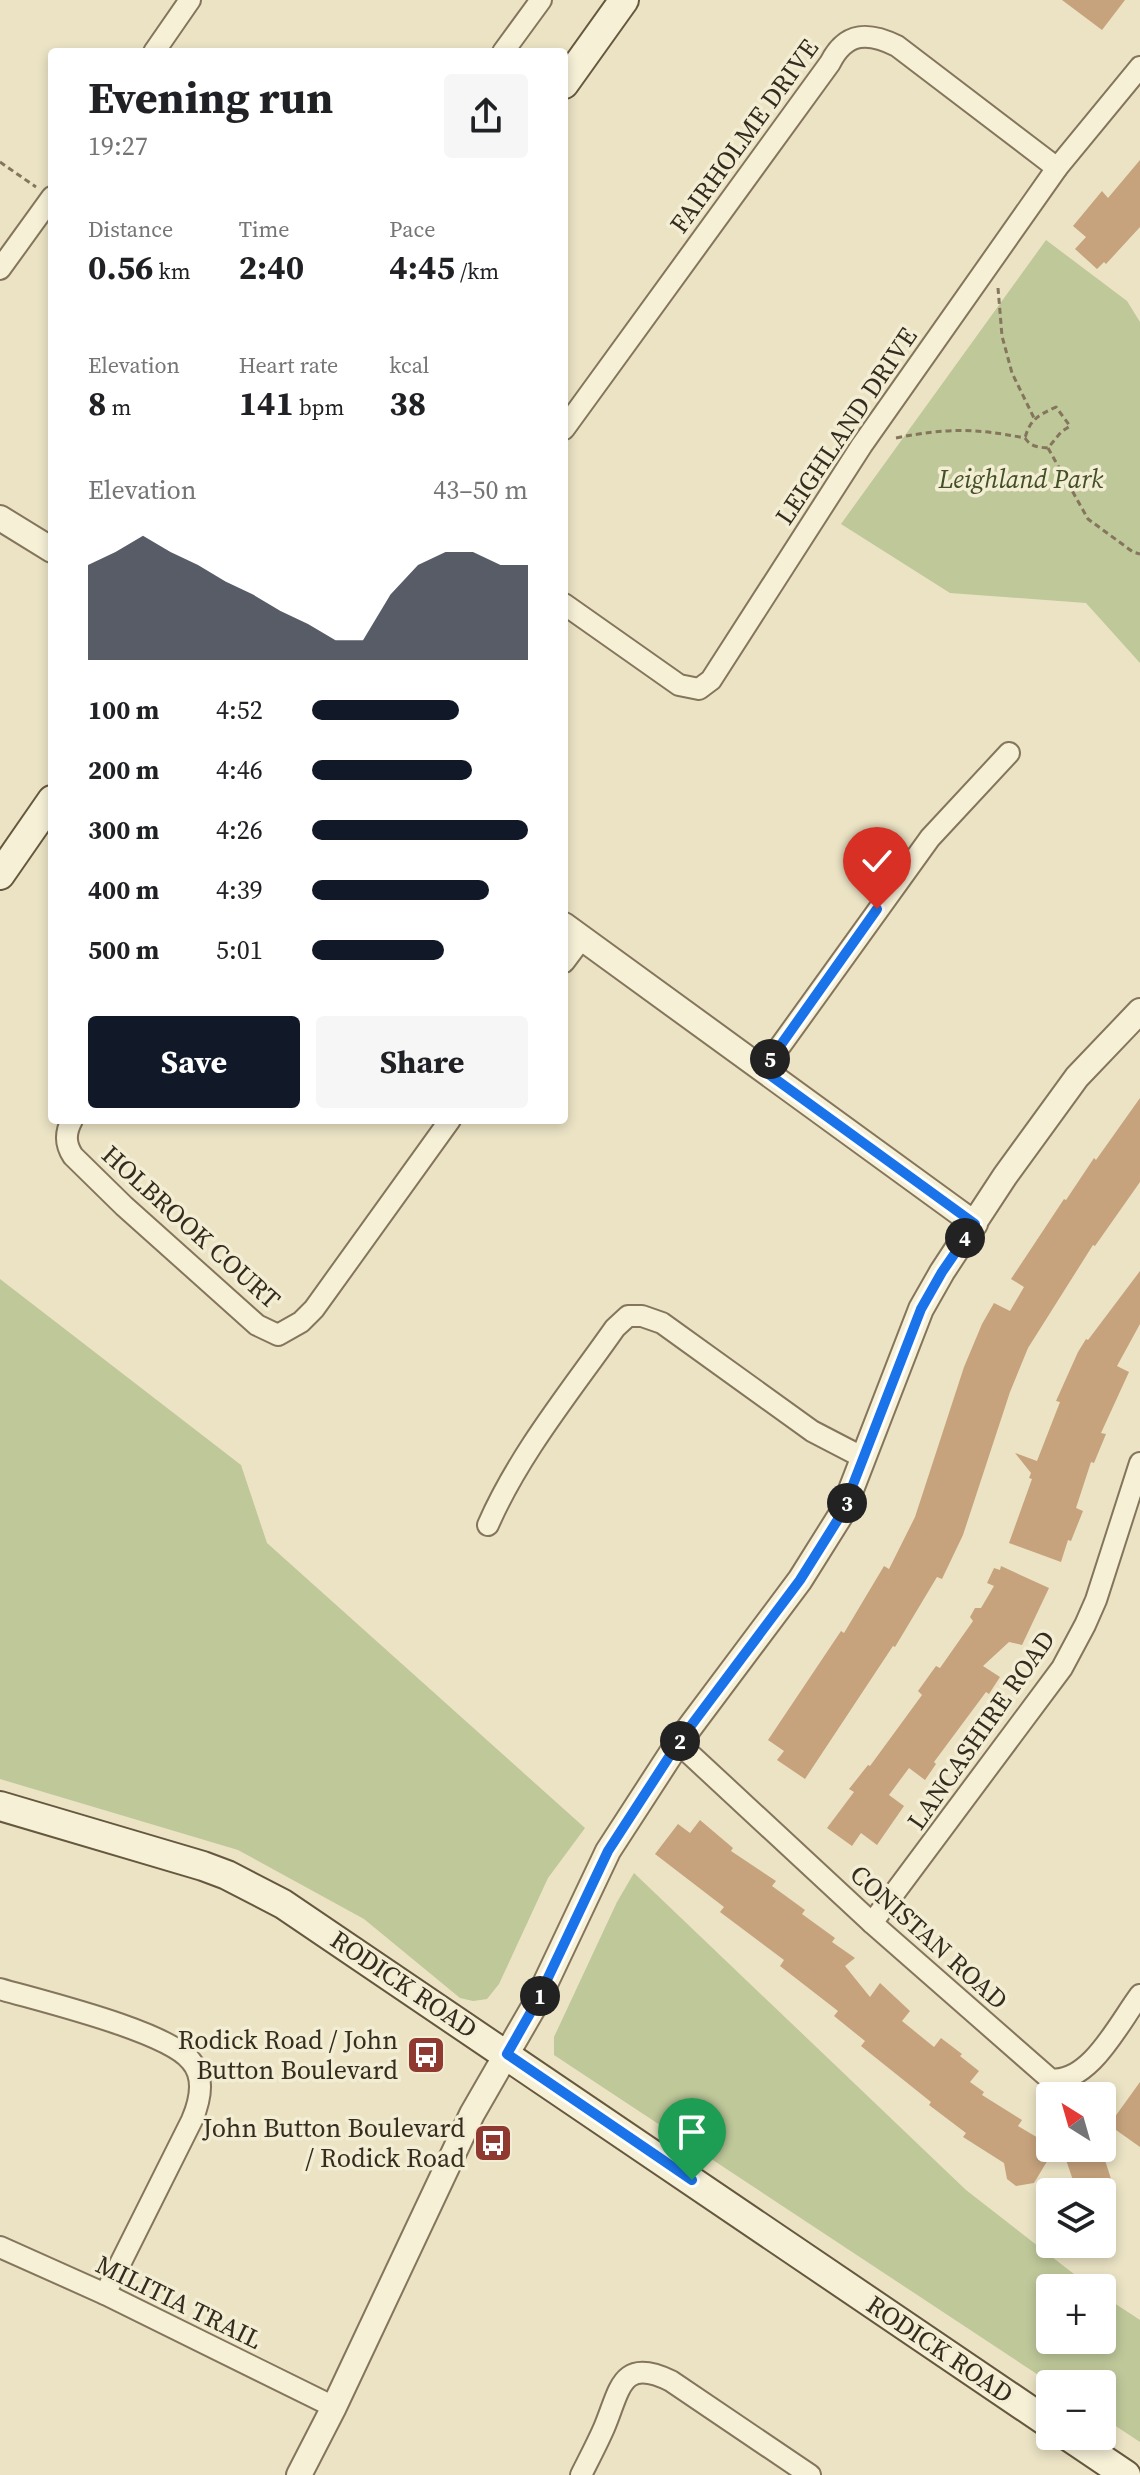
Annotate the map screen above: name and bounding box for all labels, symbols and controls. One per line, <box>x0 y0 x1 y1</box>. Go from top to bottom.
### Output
street label: FAIRHOLME DRIVE <box>661 31 827 241</box>
text: Evening run <box>88 67 333 128</box>
button: share <box>444 74 528 158</box>
text: 19:27 <box>88 128 148 164</box>
text: Distance <box>88 214 173 244</box>
text: Time <box>239 214 290 244</box>
text: Pace <box>389 214 435 244</box>
text: 0.56 <box>88 244 153 290</box>
text: 2:40 <box>239 244 304 290</box>
text: 4:45 <box>389 244 455 290</box>
text: km <box>153 256 190 286</box>
text: /km <box>455 256 499 286</box>
street label: LEIGHLAND DRIVE <box>766 320 926 532</box>
text: Elevation <box>88 350 180 380</box>
text: Heart rate <box>239 350 338 380</box>
text: kcal <box>389 350 429 380</box>
text: 8 <box>88 380 106 426</box>
text: 141 <box>239 380 294 426</box>
text: 38 <box>389 380 426 426</box>
text: m <box>106 392 131 422</box>
text: bpm <box>294 392 344 422</box>
park label: Leighland Park <box>938 461 1104 497</box>
text: Elevation <box>88 472 197 508</box>
text: 43–50 m <box>433 472 528 508</box>
text: 100 m <box>88 692 159 728</box>
text: 4:52 <box>216 692 263 728</box>
text: 200 m <box>88 752 159 788</box>
text: 4:46 <box>216 752 263 788</box>
text: 300 m <box>88 812 159 848</box>
text: 4:26 <box>216 812 263 848</box>
pin <box>843 827 911 909</box>
icon: check <box>855 839 899 883</box>
text: 400 m <box>88 872 159 908</box>
text: 4:39 <box>216 872 263 908</box>
text: 500 m <box>88 932 159 968</box>
text: 5:01 <box>216 932 263 968</box>
button: Save <box>88 1016 300 1108</box>
button: Share <box>316 1016 528 1108</box>
pin: 5 <box>750 1039 790 1079</box>
text: 5 <box>764 1044 776 1074</box>
street label: HOLBROOK COURT <box>94 1137 288 1317</box>
pin: 4 <box>945 1218 985 1258</box>
text: 4 <box>959 1223 971 1253</box>
pin: 3 <box>827 1483 867 1523</box>
text: 3 <box>841 1488 853 1518</box>
street label: LANCASHIRE ROAD <box>899 1623 1063 1837</box>
pin: 2 <box>660 1721 700 1761</box>
text: 2 <box>674 1726 686 1756</box>
street label: CONISTAN ROAD <box>842 1856 1016 2018</box>
street label: RODICK ROAD <box>324 1922 484 2046</box>
pin: 1 <box>520 1976 560 2016</box>
text: 1 <box>534 1981 546 2011</box>
place label: Rodick Road / John Button Boulevard <box>178 2022 398 2088</box>
bus stop icon: Rodick Road / John Button Boulevard <box>405 2034 447 2076</box>
north arrow <box>1036 2082 1116 2162</box>
map controls <box>1036 2082 1116 2450</box>
pin <box>658 2098 726 2180</box>
place label: John Button Boulevard / Rodick Road <box>202 2110 465 2176</box>
icon: arrive <box>670 2110 714 2154</box>
bus stop icon: John Button Boulevard / Rodick Road <box>472 2122 514 2164</box>
button: layers <box>1036 2178 1116 2258</box>
street label: MILITIA TRAIL <box>90 2246 268 2358</box>
button: + <box>1036 2274 1116 2354</box>
street label: RODICK ROAD <box>860 2287 1020 2411</box>
button: − <box>1036 2370 1116 2450</box>

